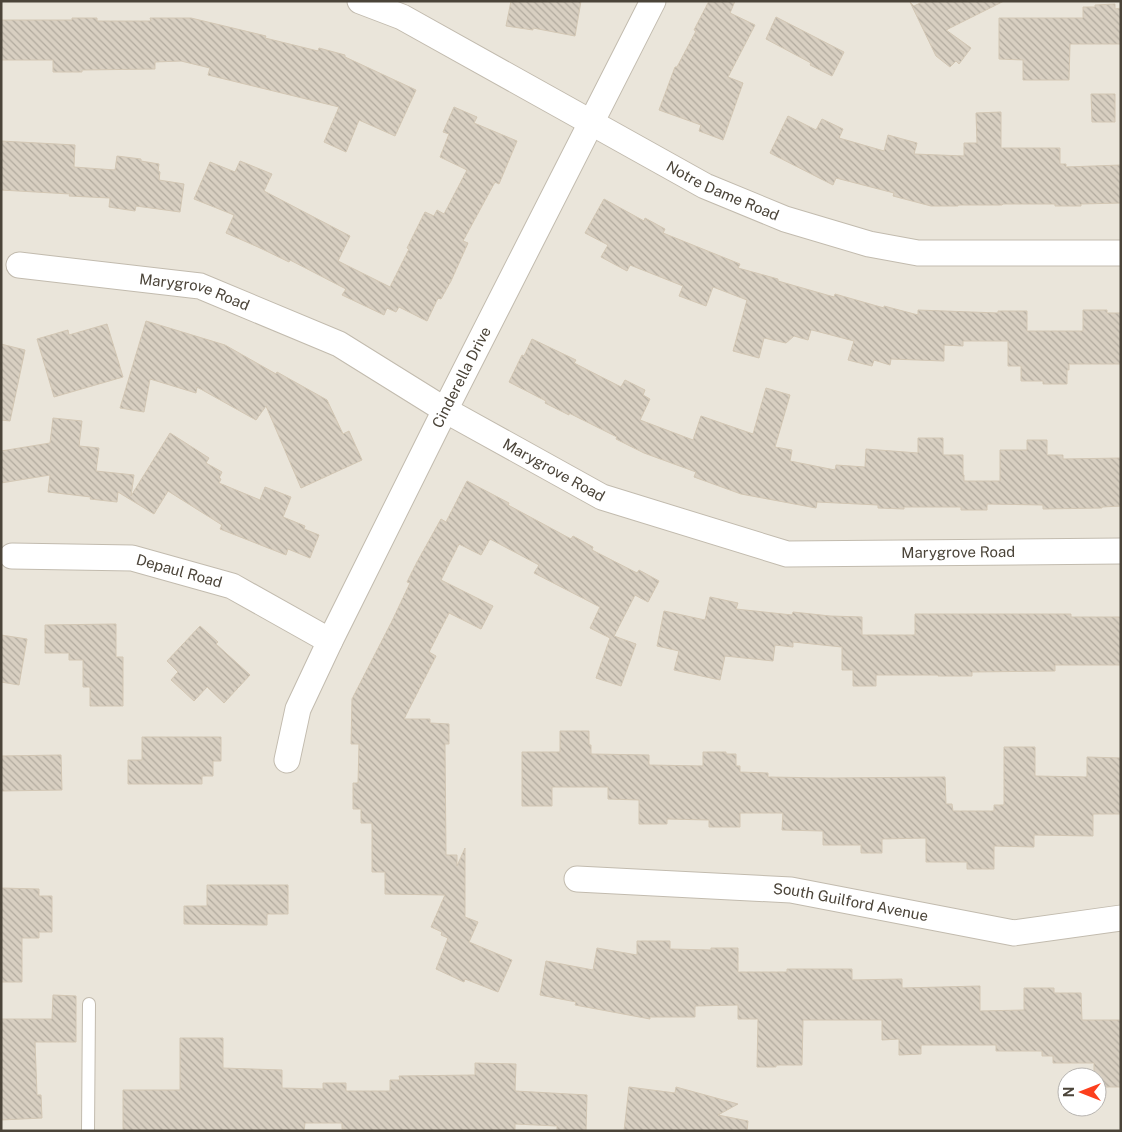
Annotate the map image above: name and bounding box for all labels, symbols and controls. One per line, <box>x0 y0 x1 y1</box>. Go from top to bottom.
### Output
street label: Notre Dame Road <box>664 157 782 224</box>
street label: Marygrove Road <box>138 270 252 314</box>
street label: Cinderella Drive <box>428 324 494 431</box>
street label: Marygrove Road <box>500 435 608 505</box>
street label: Marygrove Road <box>901 543 1015 561</box>
street label: Depaul Road <box>134 551 224 591</box>
street label: South Guilford Avenue <box>773 880 930 924</box>
north arrow <box>1057 1067 1107 1117</box>
text: N <box>1061 1087 1077 1097</box>

